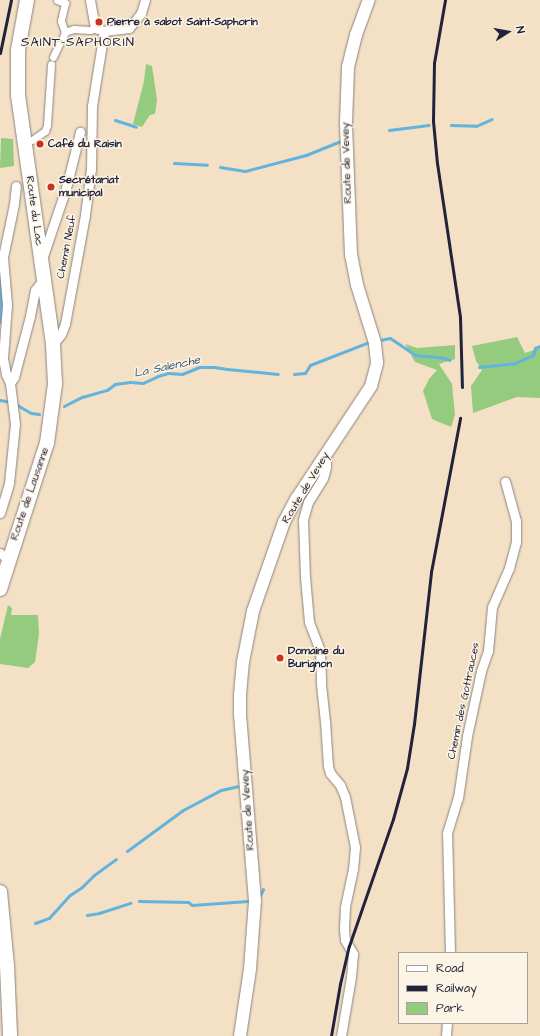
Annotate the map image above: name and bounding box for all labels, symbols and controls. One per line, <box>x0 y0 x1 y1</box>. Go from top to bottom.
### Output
north arrow <box>488 12 528 52</box>
place label: Pierre à sabot Saint-Saphorin <box>107 15 258 29</box>
marker: Pierre à sabot Saint-Saphorin <box>94 17 104 27</box>
text: N <box>512 25 528 34</box>
district label: SAINT-SAPHORIN <box>21 34 135 50</box>
street label: Route de Vevey <box>339 122 355 204</box>
place label: Café du Raisin <box>48 137 122 151</box>
marker: Café du Raisin <box>35 139 45 149</box>
place label: Secrétariat municipal <box>59 174 119 200</box>
street label: Route du Lac <box>23 175 45 247</box>
marker: Secrétariat municipal <box>46 182 56 192</box>
street label: Chemin Neuf <box>54 214 80 280</box>
water label: La Salenche <box>133 353 201 381</box>
street label: Route de Lausanne <box>8 446 52 542</box>
street label: Route de Vevey <box>279 450 333 526</box>
street label: Chemin des Gottrauces <box>445 641 483 761</box>
place label: Domaine du Burignon <box>288 645 344 671</box>
marker: Domaine du Burignon <box>275 653 285 663</box>
street label: Route de Vevey <box>239 769 257 851</box>
legend <box>398 952 528 1024</box>
text: Road <box>436 960 464 977</box>
text: Railway <box>436 980 477 997</box>
text: Park <box>436 1000 464 1017</box>

